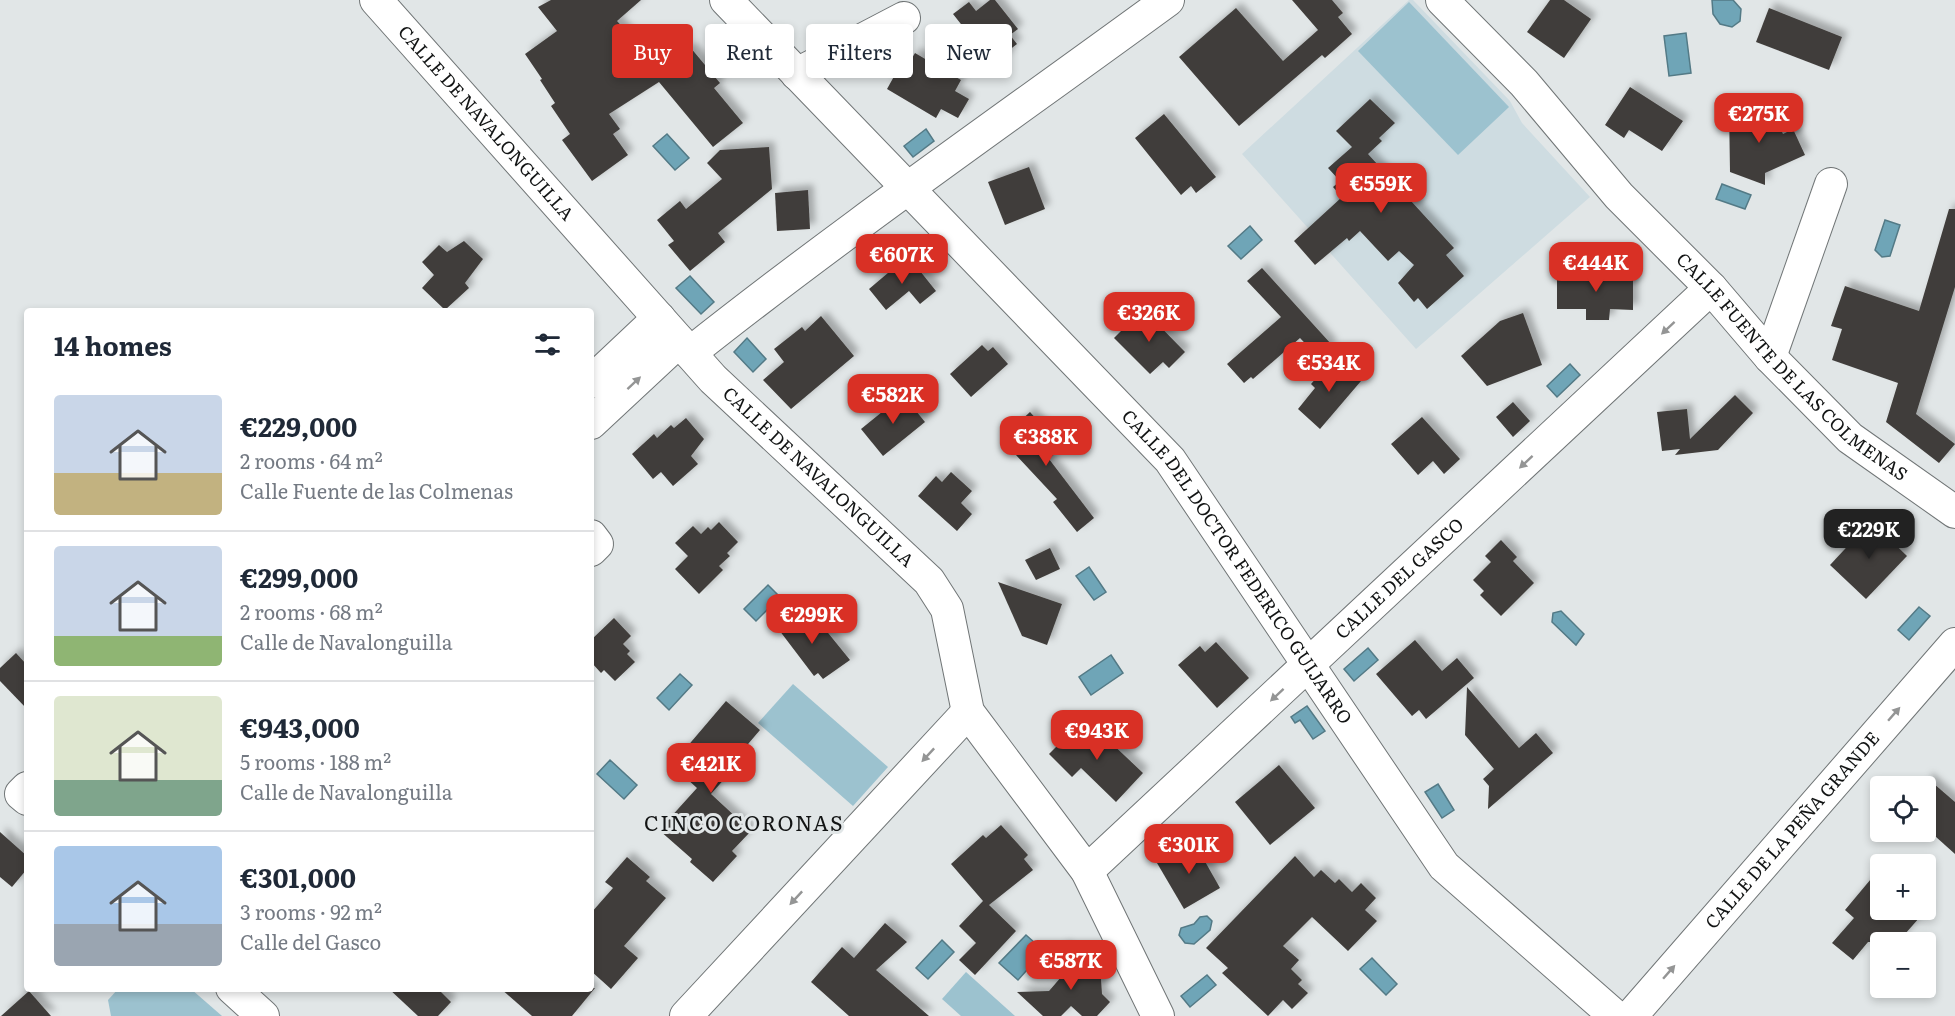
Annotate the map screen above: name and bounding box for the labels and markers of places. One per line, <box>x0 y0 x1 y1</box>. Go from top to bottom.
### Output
pin: €275K <box>1717 93 1801 144</box>
pin: €559K <box>1339 163 1423 214</box>
pin: €607K <box>860 234 944 285</box>
pin: €444K <box>1554 242 1638 293</box>
pin: €326K <box>1107 292 1191 343</box>
pin: €534K <box>1287 342 1371 393</box>
pin: €582K <box>851 374 935 425</box>
pin: €388K <box>1004 416 1088 467</box>
pin: €229K <box>1827 509 1911 560</box>
pin: €299K <box>770 594 854 645</box>
pin: €943K <box>1055 710 1139 761</box>
pin: €421K <box>669 743 753 794</box>
pin: €301K <box>1147 824 1231 875</box>
pin: €587K <box>1029 940 1113 991</box>

